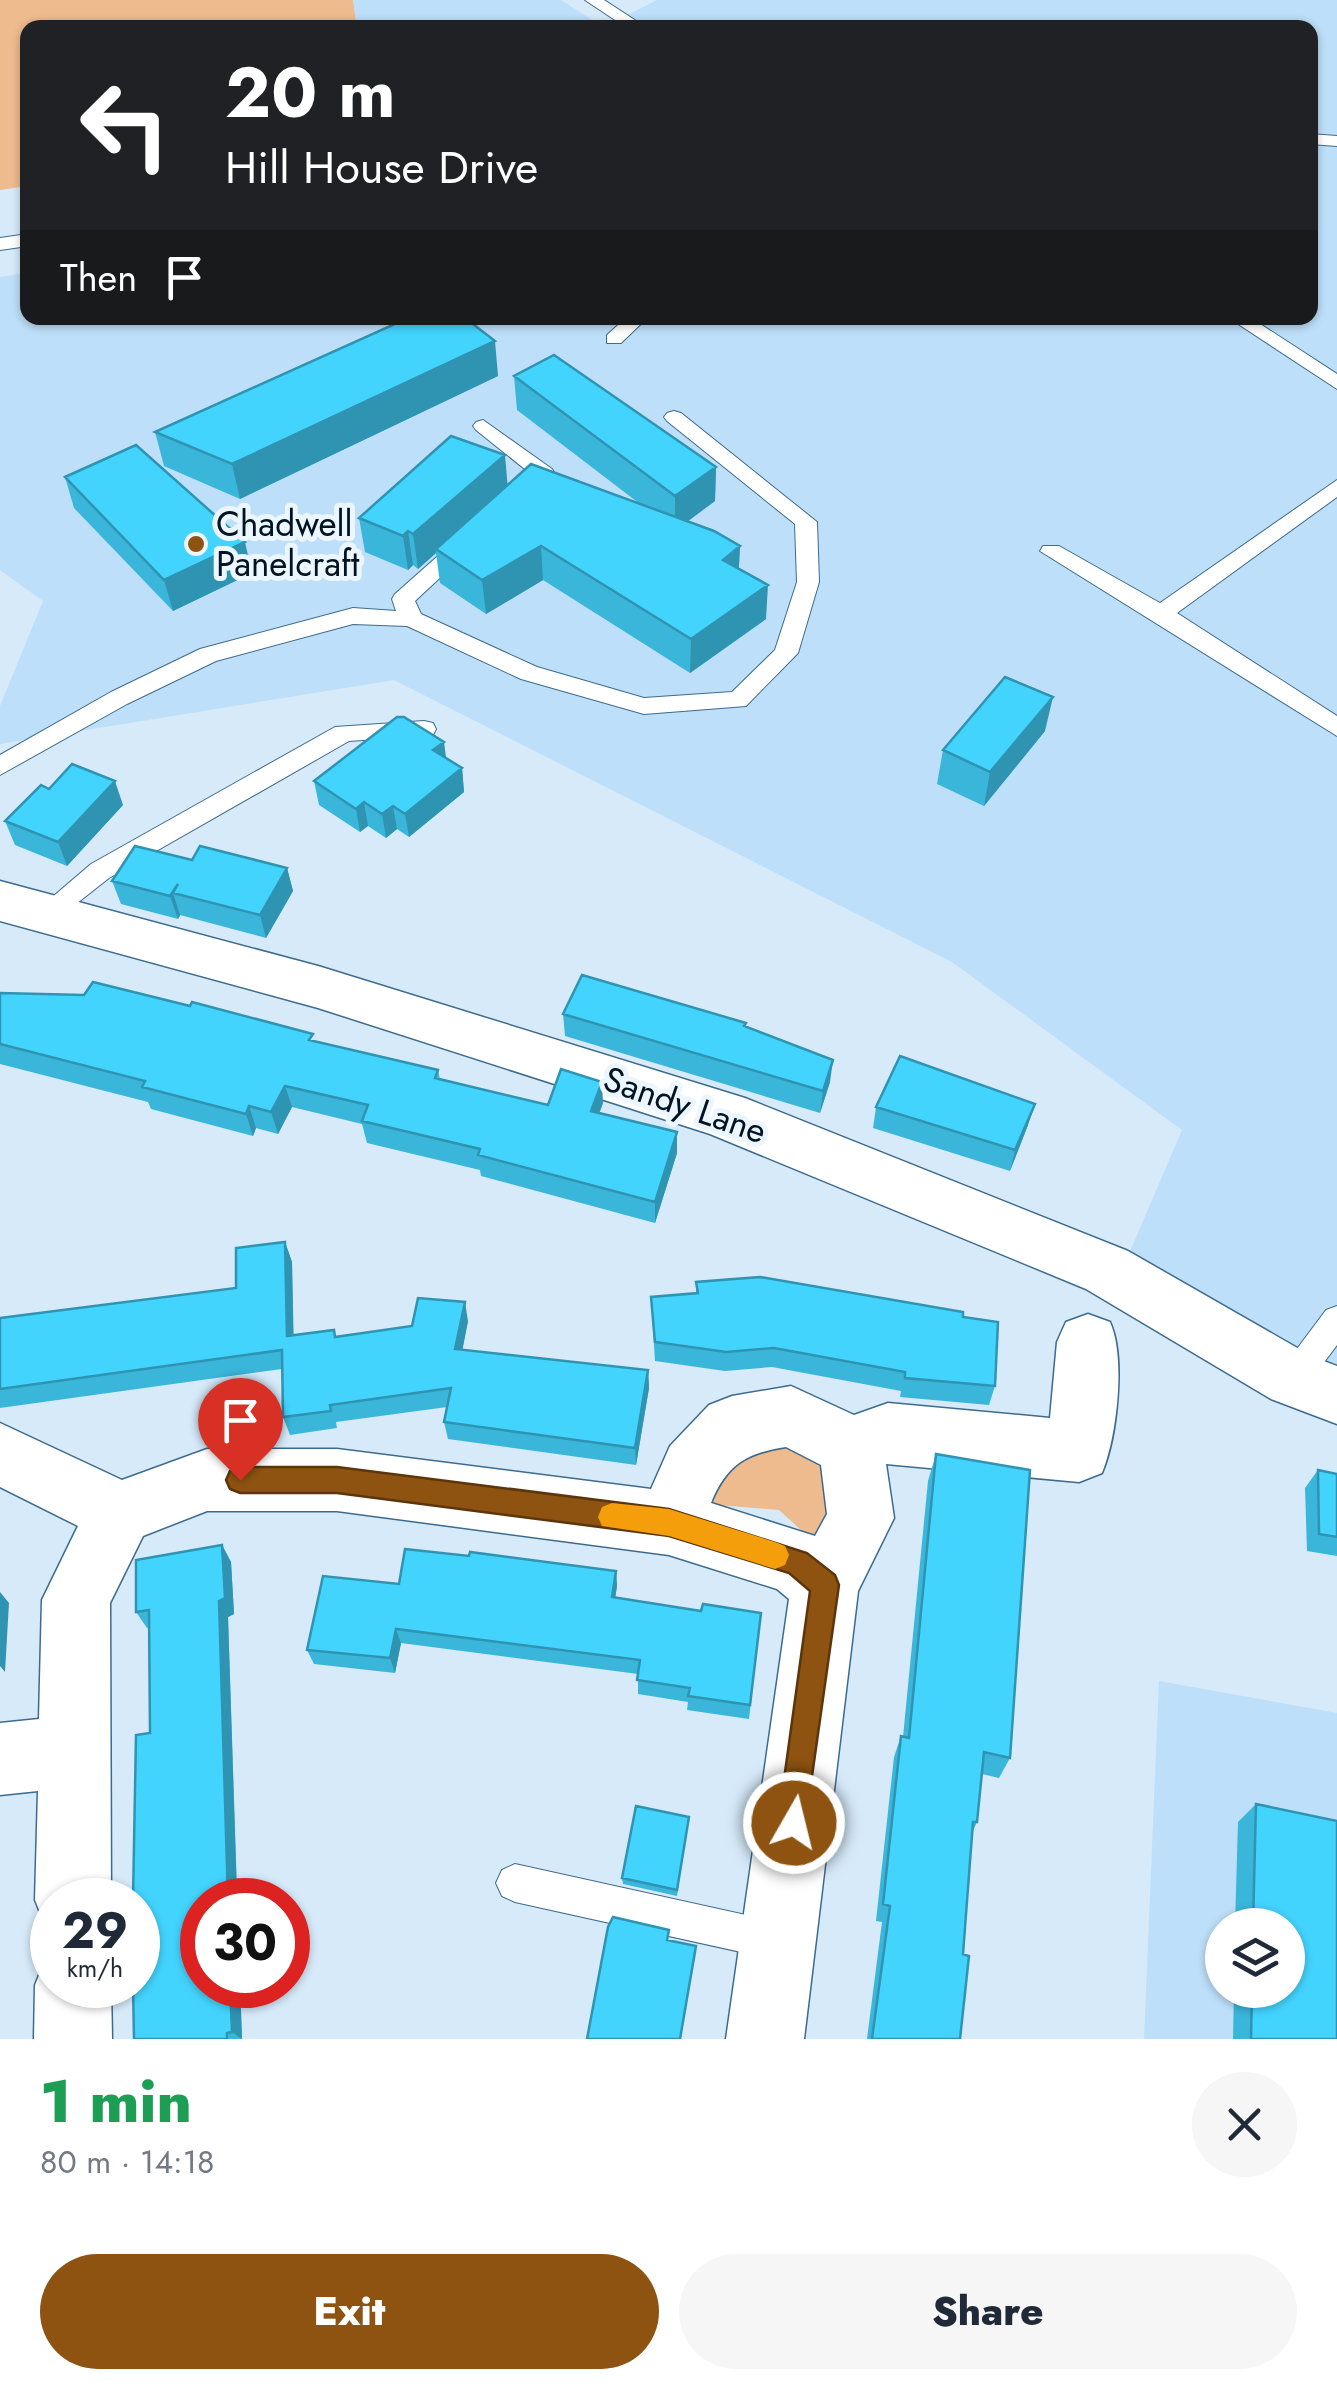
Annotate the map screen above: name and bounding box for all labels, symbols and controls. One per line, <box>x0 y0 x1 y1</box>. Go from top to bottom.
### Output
text: 20 m <box>225 42 396 143</box>
icon: left <box>60 60 190 190</box>
text: Hill House Drive <box>225 135 538 200</box>
text: Then <box>60 250 137 305</box>
icon: arrive <box>157 250 212 305</box>
place label: Chadwell Panelcraft <box>216 499 360 589</box>
marker: Chadwell Panelcraft <box>185 533 207 555</box>
street label: Sandy Lane <box>597 1054 773 1156</box>
pin <box>198 1378 283 1481</box>
icon: arrive <box>213 1393 268 1448</box>
position arrow <box>742 1771 846 1875</box>
speed limit sign: 30 <box>180 1878 310 2008</box>
text: 29 <box>62 1894 128 1967</box>
map controls <box>1205 1908 1305 2008</box>
button: layers <box>1205 1908 1305 2008</box>
text: km/h <box>67 1950 123 1986</box>
text: 1 min <box>40 2058 192 2145</box>
button: close <box>1192 2072 1297 2177</box>
text: 80 m · 14:18 <box>40 2139 215 2185</box>
button: Exit <box>40 2254 659 2369</box>
button: Share <box>679 2254 1297 2369</box>

